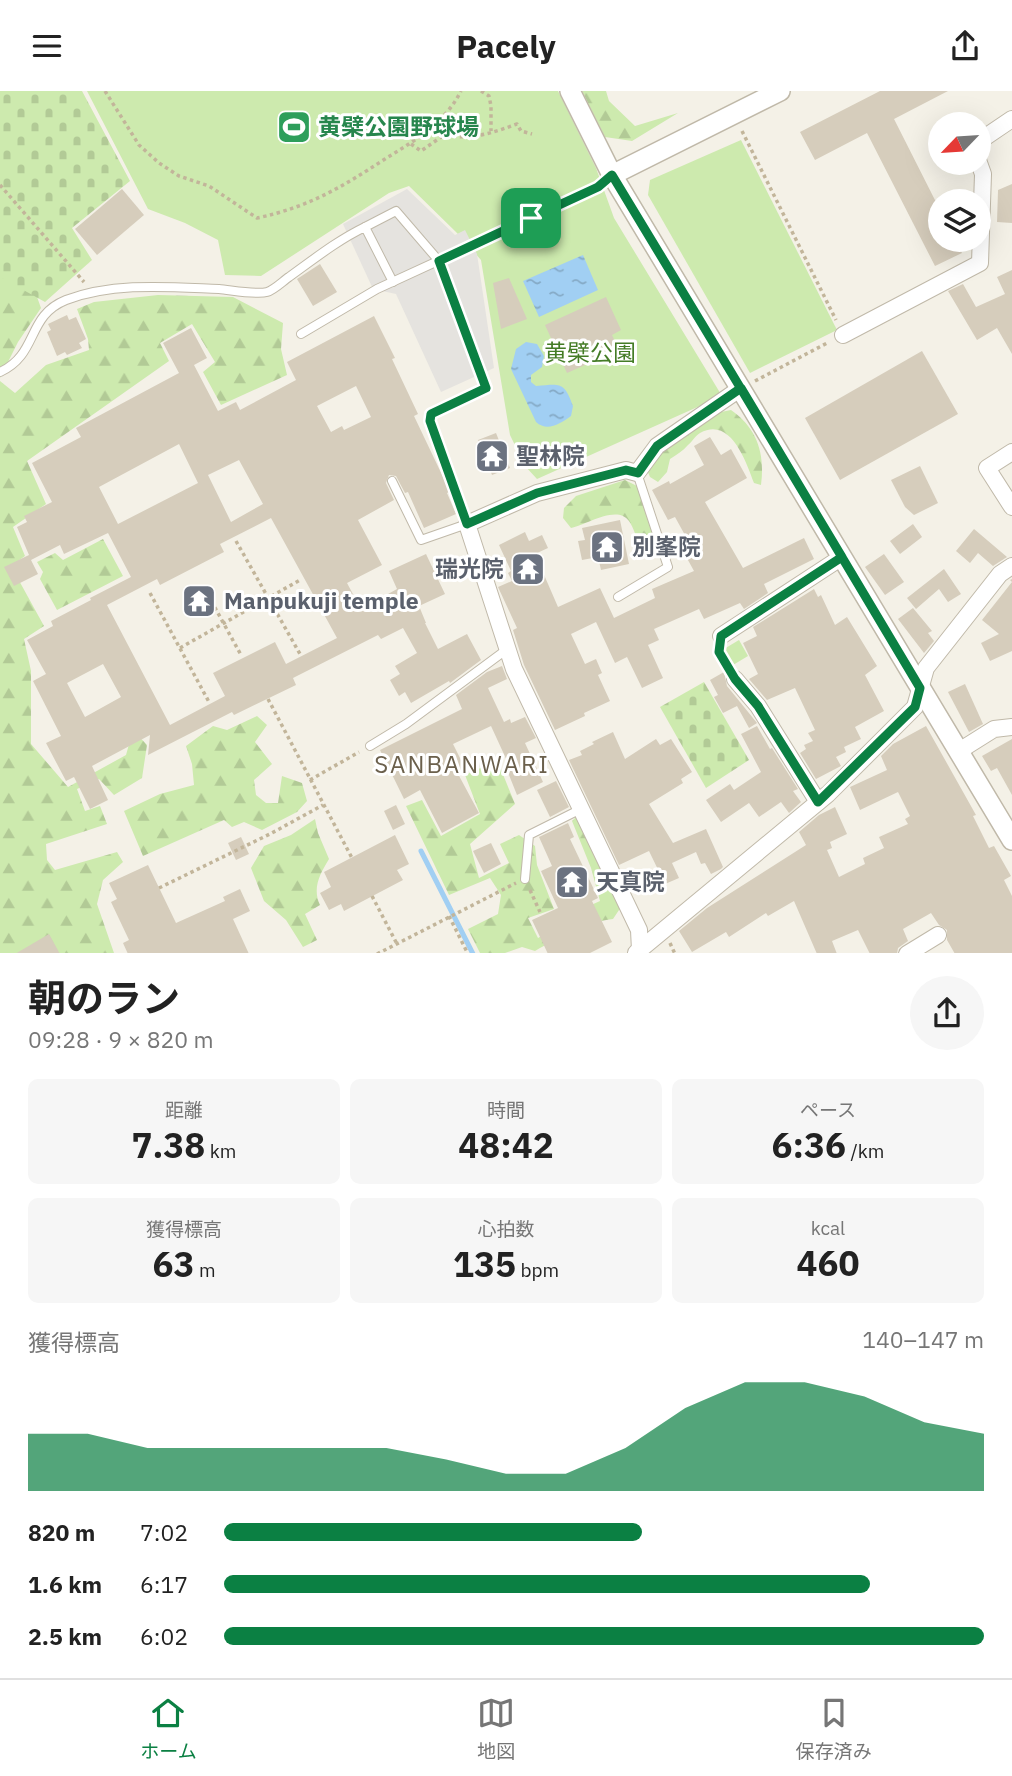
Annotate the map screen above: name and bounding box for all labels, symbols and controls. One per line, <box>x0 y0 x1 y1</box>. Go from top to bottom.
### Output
text: Pacely <box>456 25 556 67</box>
icon: menu <box>28 27 66 65</box>
icon: share <box>946 27 984 65</box>
sports icon: 黄檗公園野球場 <box>275 108 313 146</box>
place label: 黄檗公園野球場 <box>318 111 479 141</box>
north arrow <box>928 112 990 175</box>
map controls <box>928 112 991 252</box>
pin <box>501 188 561 248</box>
button: layers <box>928 189 991 252</box>
icon: arrive <box>512 199 550 237</box>
park label: 黄檗公園 <box>544 337 636 367</box>
temple icon: 聖林院 <box>473 437 511 475</box>
place label: 聖林院 <box>516 440 585 470</box>
temple icon: 別峯院 <box>588 528 626 566</box>
place label: 別峯院 <box>632 531 701 561</box>
temple icon: 瑞光院 <box>509 550 547 588</box>
place label: 瑞光院 <box>435 553 504 583</box>
temple icon: Manpukuji temple <box>180 582 218 620</box>
place label: Manpukuji temple <box>224 585 419 615</box>
district label: SANBANWARI <box>374 748 550 780</box>
temple icon: 天真院 <box>553 863 591 901</box>
place label: 天真院 <box>596 866 665 896</box>
text: 朝のラン <box>28 973 180 1022</box>
button: share <box>910 976 984 1050</box>
text: 09:28 · 9 × 820 m <box>28 1024 214 1054</box>
text: 距離 <box>165 1098 203 1122</box>
text: 時間 <box>487 1098 525 1122</box>
text: ペース <box>800 1098 856 1122</box>
text: 7.38 <box>132 1122 205 1168</box>
text: 48:42 <box>458 1122 554 1168</box>
text: 6:36 <box>772 1122 846 1168</box>
text: km <box>205 1139 236 1163</box>
text: /km <box>846 1139 884 1163</box>
text: kcal <box>811 1216 845 1240</box>
text: 獲得標高 <box>146 1217 222 1241</box>
text: 心拍数 <box>477 1217 535 1241</box>
text: 460 <box>796 1240 860 1286</box>
text: 63 <box>152 1241 194 1287</box>
text: 135 <box>453 1241 516 1287</box>
text: m <box>194 1258 216 1282</box>
text: bpm <box>516 1258 559 1282</box>
text: 140–147 m <box>862 1324 984 1354</box>
text: 獲得標高 <box>28 1327 120 1357</box>
text: 820 m <box>28 1517 95 1547</box>
text: 7:02 <box>140 1517 188 1547</box>
text: 1.6 km <box>28 1569 102 1599</box>
text: 6:17 <box>140 1569 188 1599</box>
text: 2.5 km <box>28 1621 102 1651</box>
text: 6:02 <box>140 1621 188 1651</box>
tab: ホーム <box>140 1694 197 1763</box>
tab: 地図 <box>477 1694 515 1763</box>
tab: 保存済み <box>796 1694 872 1763</box>

